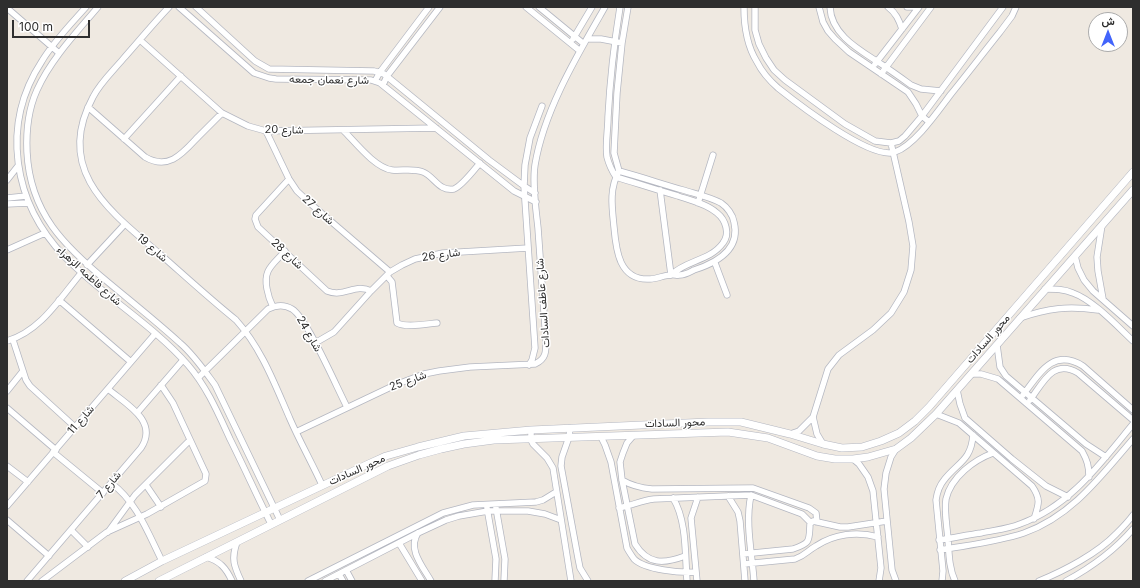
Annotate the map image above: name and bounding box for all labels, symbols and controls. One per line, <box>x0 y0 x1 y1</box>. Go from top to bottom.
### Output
scale bar <box>14 12 92 38</box>
north arrow <box>1088 12 1128 52</box>
text: ش <box>1101 14 1115 28</box>
text: 100 m <box>19 19 53 34</box>
street label: شارع نعمان جمعه <box>289 73 369 87</box>
street label: شارع 20 <box>264 123 304 137</box>
street label: شارع 27 <box>299 192 337 228</box>
street label: شارع 19 <box>134 231 170 265</box>
street label: شارع 28 <box>268 236 306 272</box>
street label: شارع فاطمه الزهراء <box>54 243 124 309</box>
street label: شارع 26 <box>421 246 461 264</box>
street label: شارع عاطف السادات <box>533 258 553 348</box>
street label: محور السادات <box>963 312 1013 366</box>
street label: شارع 24 <box>294 314 324 354</box>
street label: شارع 25 <box>388 368 428 394</box>
street label: شارع 11 <box>65 403 97 437</box>
street label: محور السادات <box>645 415 705 431</box>
street label: محور السادات <box>327 452 387 488</box>
street label: شارع 7 <box>94 469 124 501</box>

